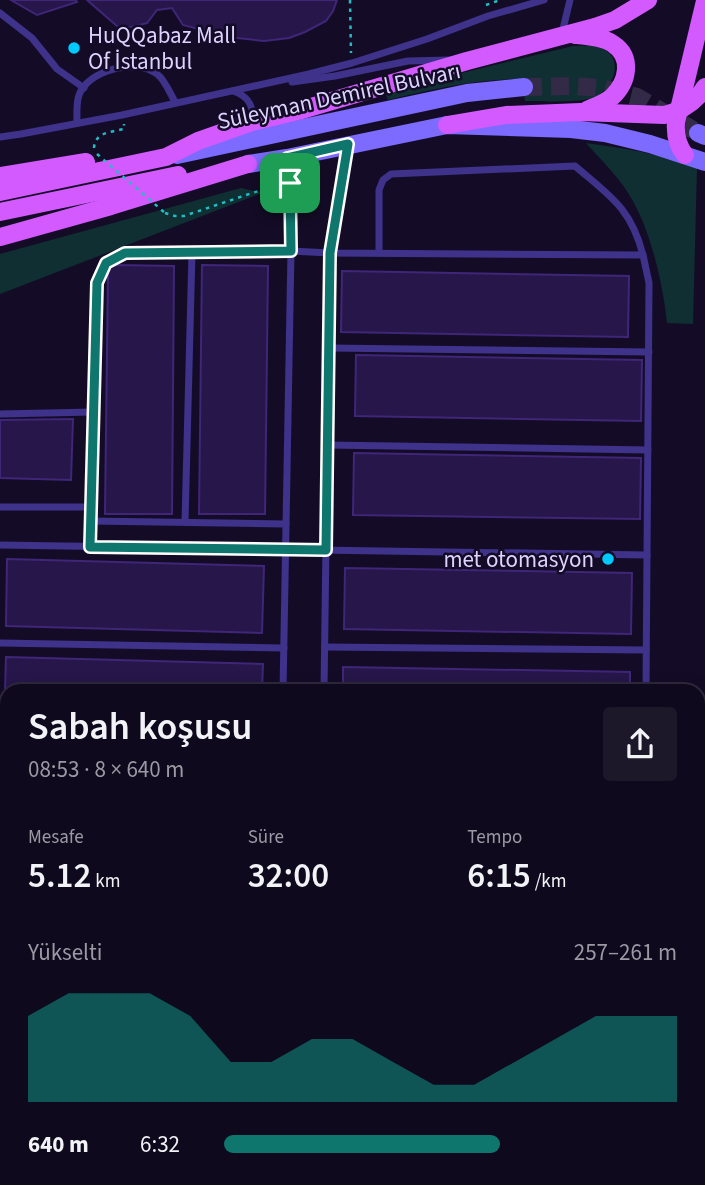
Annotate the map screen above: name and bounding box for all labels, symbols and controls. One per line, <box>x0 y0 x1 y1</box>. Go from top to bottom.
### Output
place label: HuQQabaz Mall Of İstanbul <box>88 19 236 78</box>
marker: HuQQabaz Mall Of İstanbul <box>66 40 82 56</box>
street label: Süleyman Demirel Bulvarı <box>214 54 464 138</box>
pin <box>260 153 320 213</box>
icon: arrive <box>271 164 309 202</box>
place label: met otomasyon <box>443 543 594 576</box>
marker: met otomasyon <box>600 551 616 567</box>
text: Sabah koşusu <box>28 700 252 754</box>
button: share <box>603 707 677 781</box>
text: 08:53 · 8 × 640 m <box>28 753 184 786</box>
text: Mesafe <box>28 824 84 851</box>
text: Süre <box>248 824 284 851</box>
text: Tempo <box>467 824 522 851</box>
text: 5.12 <box>28 851 92 901</box>
text: 32:00 <box>248 851 329 901</box>
text: 6:15 <box>467 851 531 901</box>
text: km <box>92 868 120 895</box>
text: /km <box>531 868 566 895</box>
text: Yükselti <box>28 936 102 969</box>
text: 257–261 m <box>574 936 677 969</box>
text: 640 m <box>28 1128 89 1161</box>
text: 6:32 <box>140 1128 180 1161</box>

